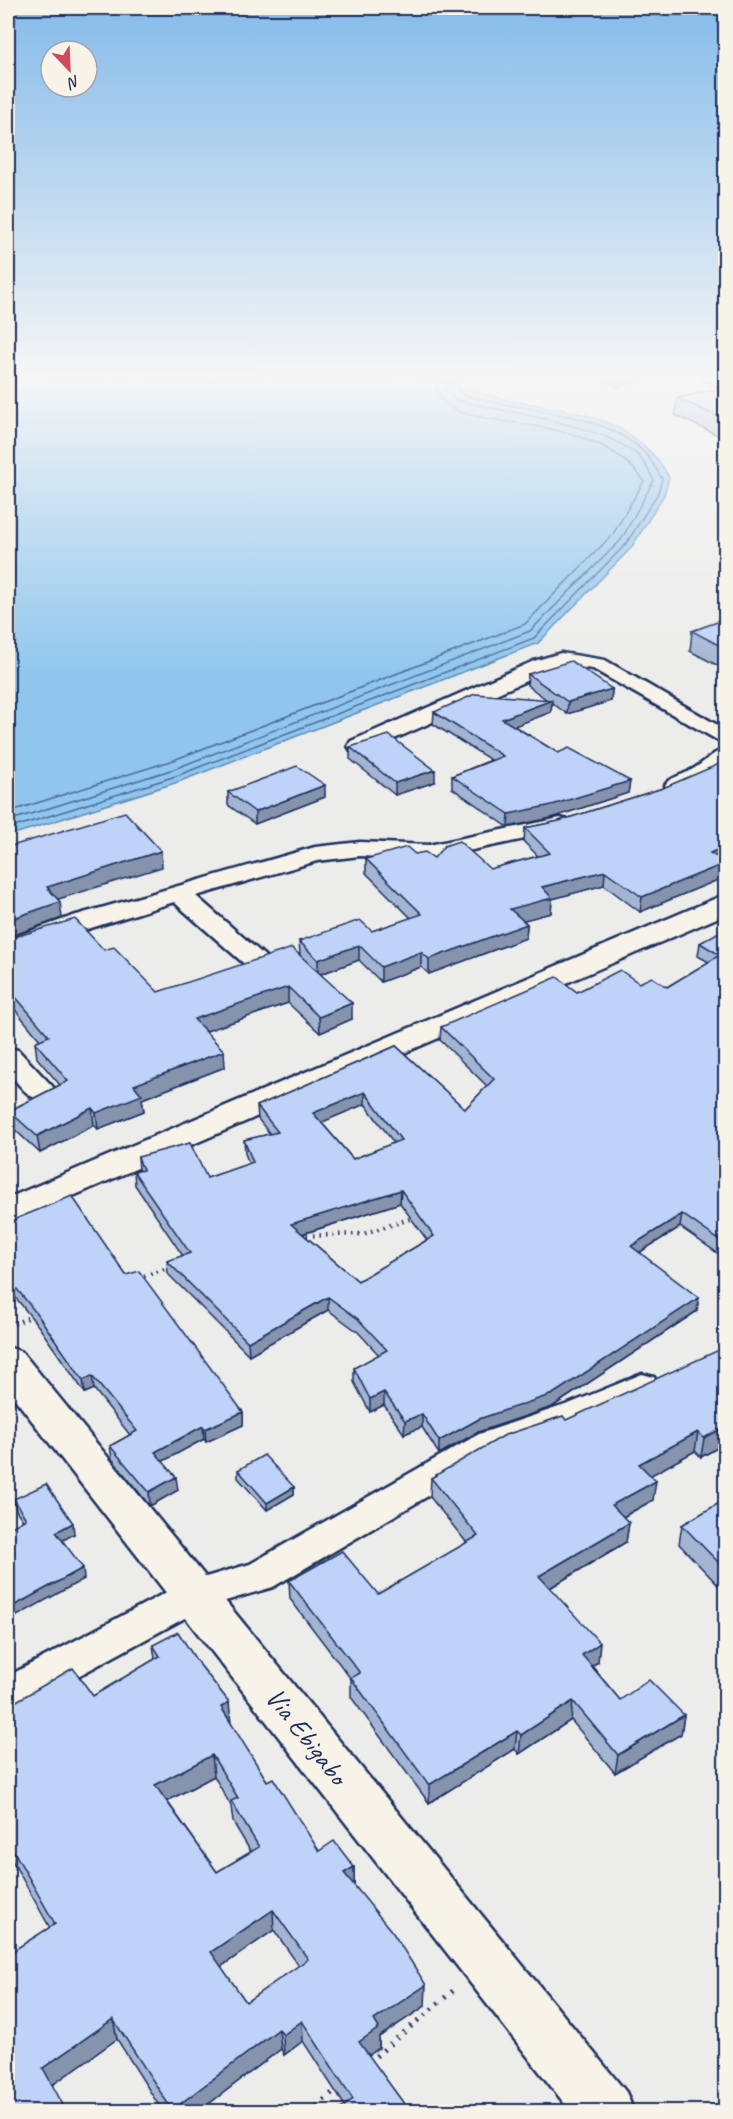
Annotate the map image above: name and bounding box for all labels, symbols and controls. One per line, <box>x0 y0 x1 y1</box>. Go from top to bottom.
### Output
north arrow <box>39 39 99 99</box>
text: N <box>63 71 83 94</box>
street label: Via Ebigabo <box>258 1681 358 1794</box>

